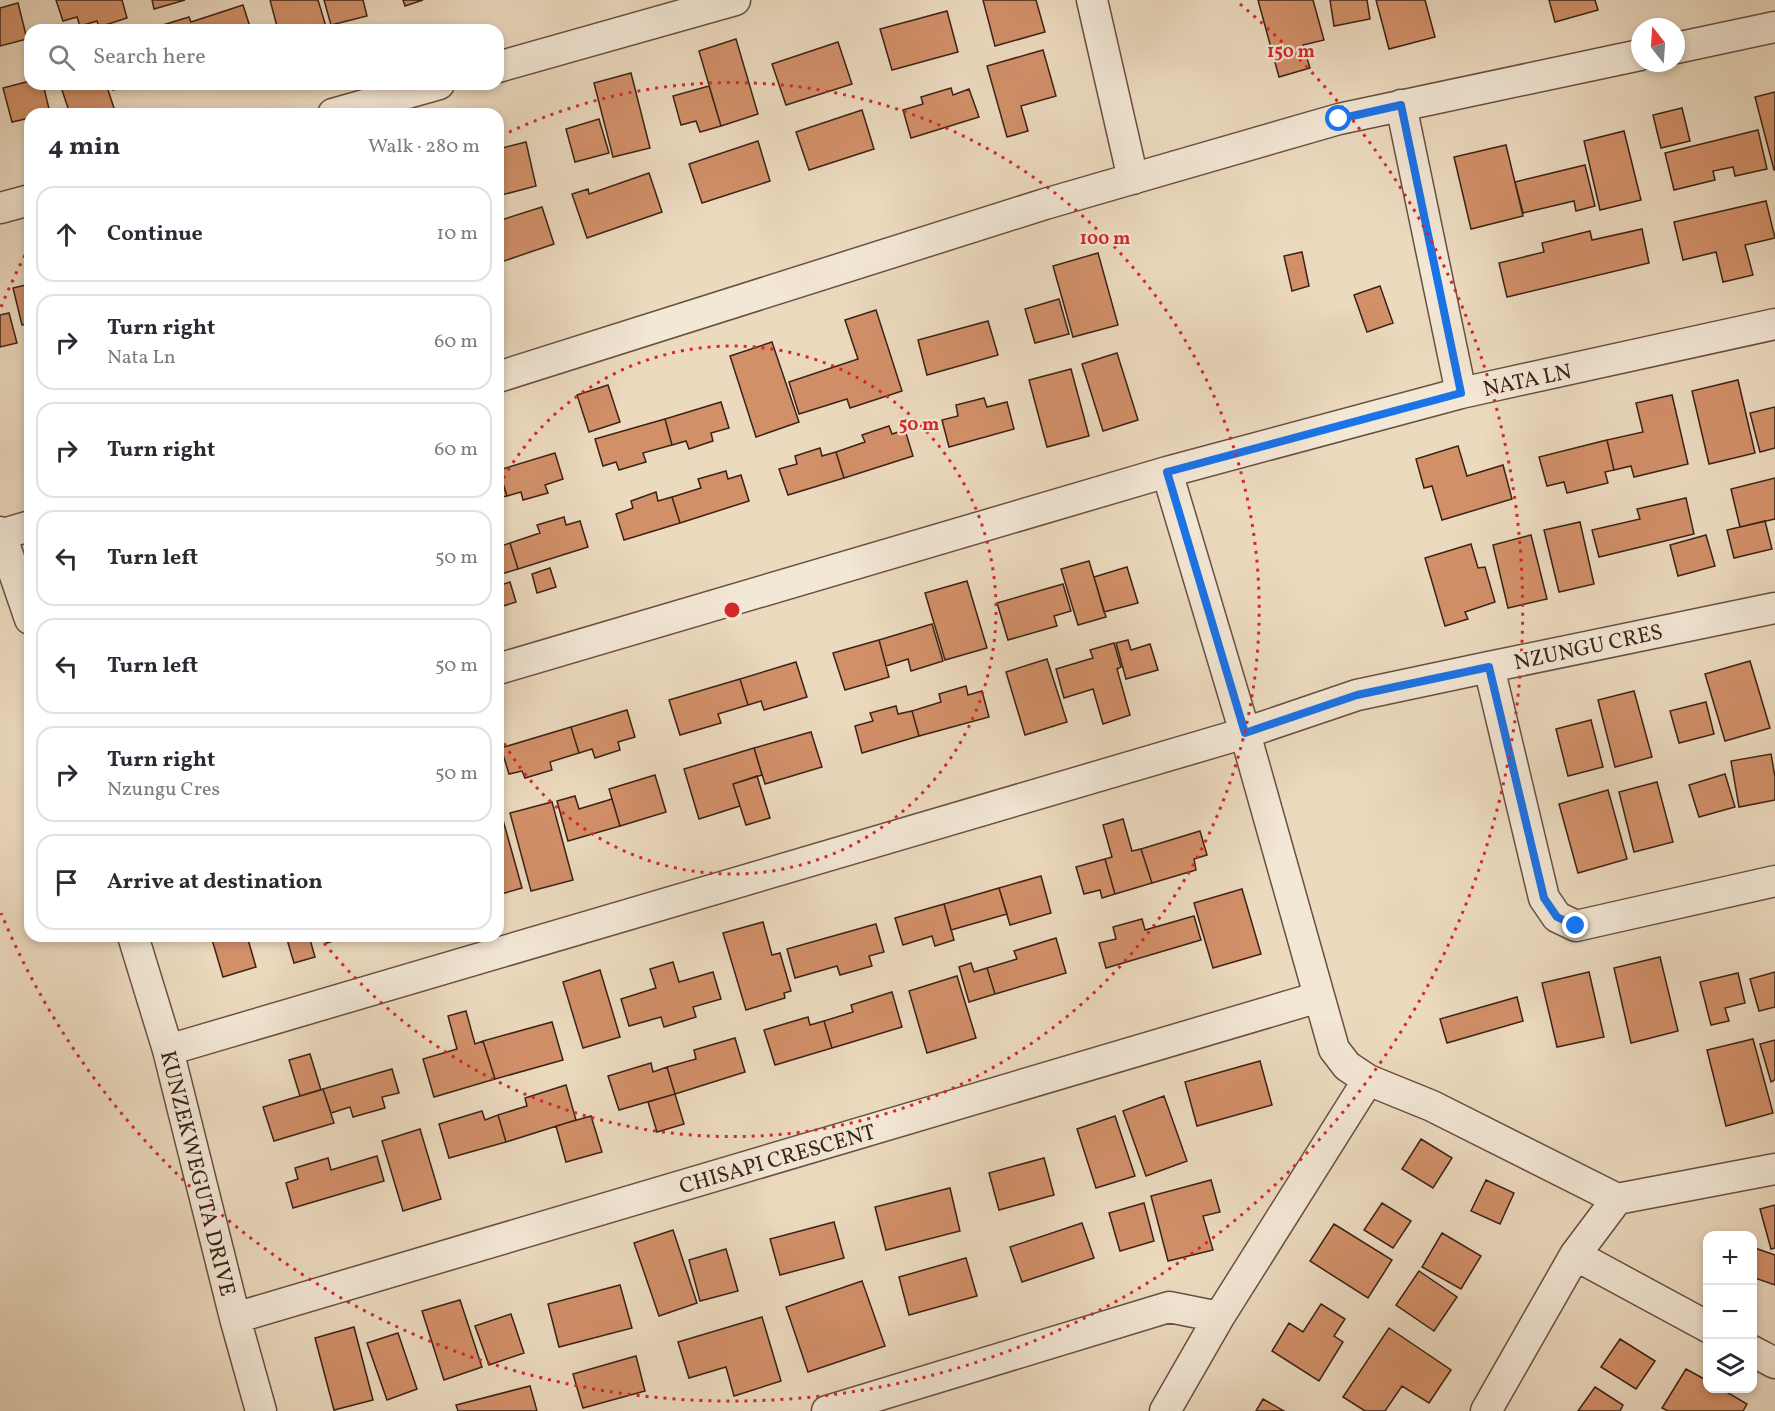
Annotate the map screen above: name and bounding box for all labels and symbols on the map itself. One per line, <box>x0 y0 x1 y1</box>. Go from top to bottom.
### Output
north arrow <box>1631 18 1685 72</box>
text: 150 m <box>1267 40 1315 65</box>
route start <box>1325 105 1351 131</box>
text: 100 m <box>1080 227 1130 252</box>
street label: NATA LN <box>1480 357 1575 406</box>
text: 50 m <box>899 413 939 438</box>
centre of rings <box>722 600 742 620</box>
street label: NZUNGU CRES <box>1511 618 1666 679</box>
route end <box>1562 912 1588 938</box>
street label: KUNZEKWEGUTA DRIVE <box>151 1048 242 1300</box>
street label: CHISAPI CRESCENT <box>676 1118 880 1203</box>

